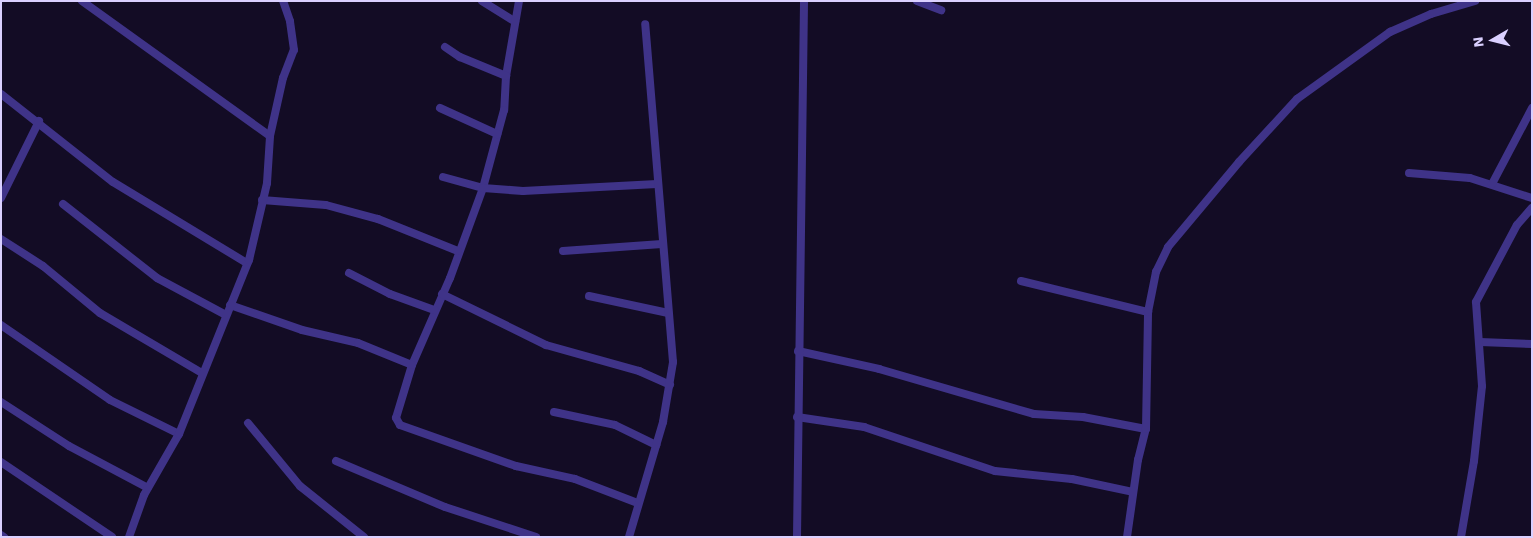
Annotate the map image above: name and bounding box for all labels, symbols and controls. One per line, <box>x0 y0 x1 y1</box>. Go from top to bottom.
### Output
north arrow <box>1468 15 1518 65</box>
text: N <box>1470 36 1487 48</box>

